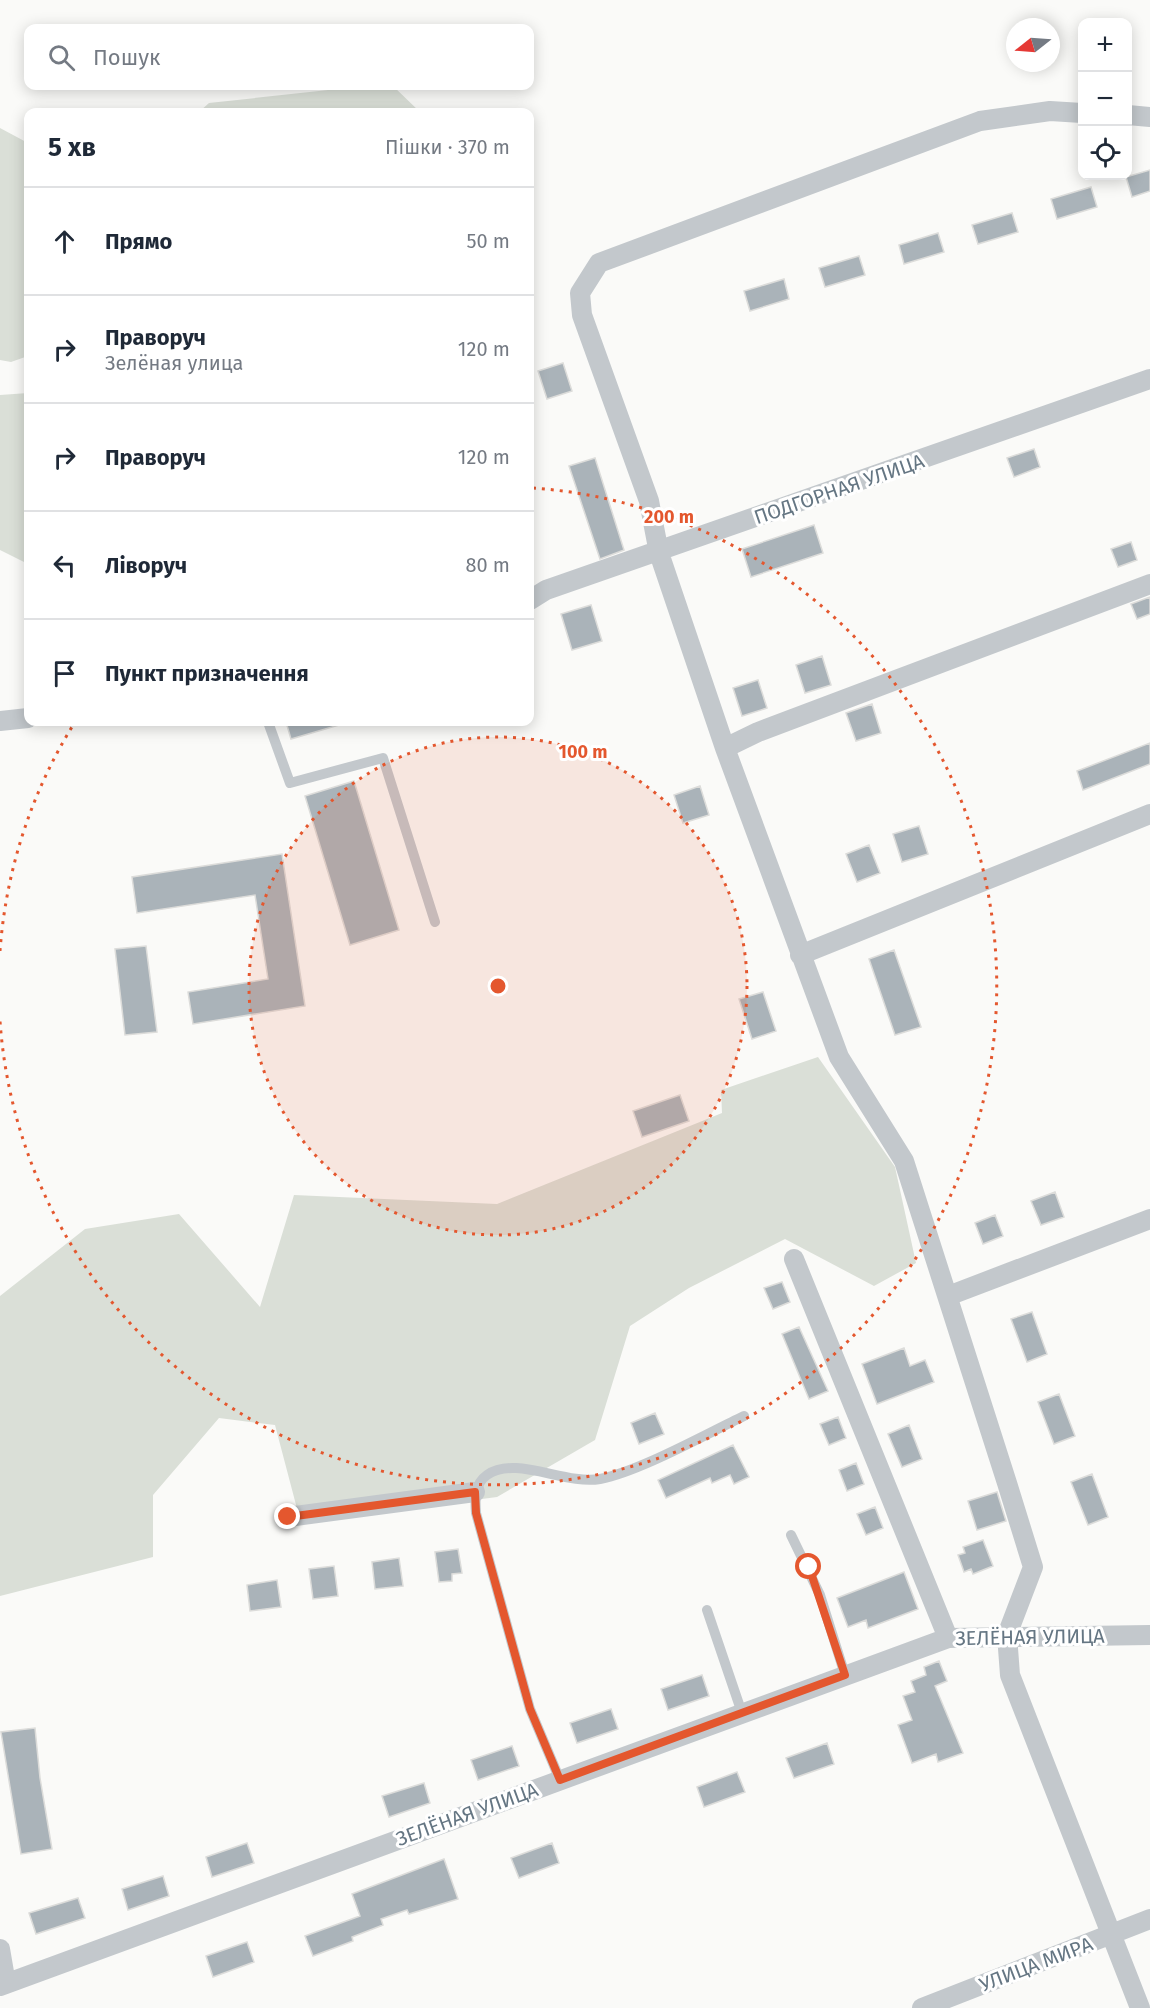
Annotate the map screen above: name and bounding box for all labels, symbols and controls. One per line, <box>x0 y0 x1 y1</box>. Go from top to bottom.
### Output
north arrow <box>1006 18 1060 72</box>
map controls <box>1078 18 1132 180</box>
button: + <box>1078 18 1132 72</box>
search box <box>24 24 534 90</box>
icon: search <box>45 41 78 74</box>
text: Пошук <box>93 44 160 71</box>
button: − <box>1078 72 1132 126</box>
button: locate <box>1078 126 1132 180</box>
text: 5 хв <box>48 132 96 163</box>
text: Пішки · 370 m <box>385 135 510 159</box>
icon: ahead <box>48 225 81 258</box>
text: Прямо <box>105 228 172 255</box>
text: 50 m <box>466 229 510 253</box>
text: Праворуч <box>105 324 206 351</box>
icon: right <box>48 333 81 366</box>
text: 120 m <box>458 337 510 361</box>
text: Зелёная улица <box>105 351 243 375</box>
icon: right <box>48 441 81 474</box>
text: Праворуч <box>105 444 206 471</box>
text: 120 m <box>458 445 510 469</box>
street label: ПОДГОРНАЯ УЛИЦА <box>751 448 928 529</box>
text: 200 m <box>644 506 694 528</box>
icon: left <box>48 549 81 582</box>
text: Ліворуч <box>105 552 187 579</box>
text: 80 m <box>465 553 510 577</box>
icon: arrive <box>48 657 81 690</box>
text: Пункт призначення <box>105 660 309 687</box>
text: 100 m <box>559 741 607 763</box>
centre of rings <box>488 976 508 996</box>
route end <box>274 1503 300 1529</box>
route start <box>795 1553 821 1579</box>
street label: ЗЕЛЁНАЯ УЛИЦА <box>955 1624 1105 1650</box>
street label: ЗЕЛЁНАЯ УЛИЦА <box>393 1777 542 1851</box>
street label: УЛИЦА МИРA <box>976 1931 1097 1997</box>

